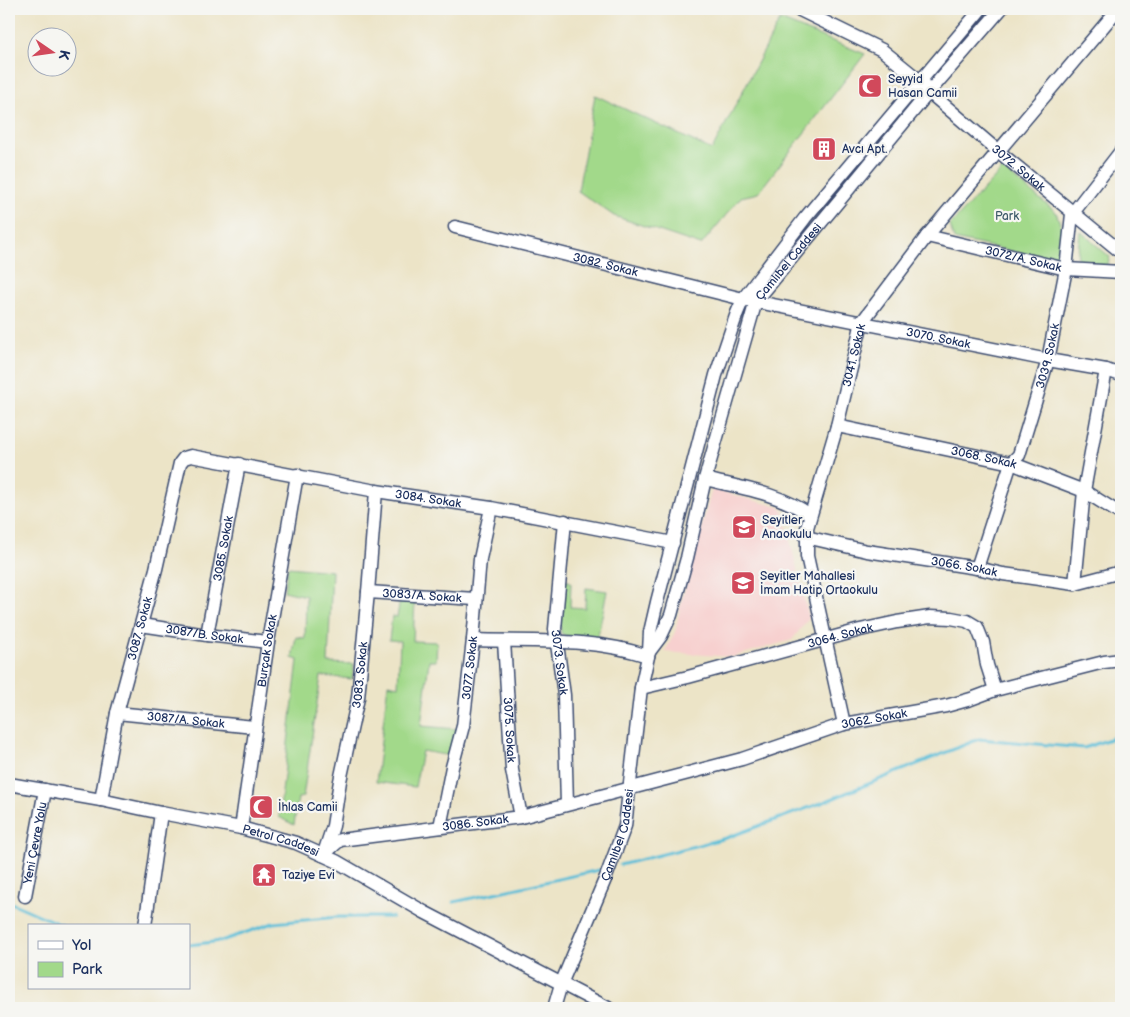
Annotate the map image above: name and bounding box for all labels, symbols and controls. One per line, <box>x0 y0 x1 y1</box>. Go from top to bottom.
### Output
north arrow <box>28 28 78 78</box>
text: K <box>55 48 74 62</box>
place label: Seyyid Hasan Camii <box>888 72 957 101</box>
mosque icon: Seyyid Hasan Camii <box>857 73 883 99</box>
building icon: Avcı Apt. <box>811 136 837 162</box>
street label: 3072. Sokak <box>988 141 1048 194</box>
place label: Avcı Apt. <box>842 142 887 157</box>
park label: Park <box>995 209 1019 224</box>
street label: Çamlıbel Caddesi <box>752 220 825 303</box>
street label: 3072/A. Sokak <box>984 243 1063 275</box>
street label: 3082. Sokak <box>571 249 639 280</box>
street label: 3041. Sokak <box>839 322 869 388</box>
street label: 3039. Sokak <box>1032 322 1063 390</box>
street label: 3070. Sokak <box>905 324 972 352</box>
street label: 3068. Sokak <box>950 443 1019 472</box>
street label: 3084. Sokak <box>394 486 462 511</box>
place label: Seyitler Anaokulu <box>762 513 812 542</box>
street label: 3085. Sokak <box>210 514 237 582</box>
school or university icon: Seyitler Anaokulu <box>731 514 757 540</box>
street label: 3066. Sokak <box>930 554 999 580</box>
place label: Seyitler Mahallesi İmam Hatip Ortaokulu <box>760 569 878 598</box>
school or university icon: Seyitler Mahallesi İmam Hatip Ortaokulu <box>730 570 756 596</box>
street label: 3083/A. Sokak <box>382 585 462 606</box>
street label: 3087. Sokak <box>124 595 156 662</box>
street label: Burçak Sokak <box>254 613 280 688</box>
street label: 3064. Sokak <box>806 620 874 651</box>
street label: 3087/B. Sokak <box>164 621 244 647</box>
street label: 3073. Sokak <box>548 629 571 696</box>
street label: 3077. Sokak <box>459 635 481 701</box>
street label: 3083. Sokak <box>348 641 371 710</box>
street label: 3075. Sokak <box>500 697 519 763</box>
street label: 3062. Sokak <box>840 705 908 732</box>
street label: 3087/A. Sokak <box>146 709 225 731</box>
street label: Çamlıbel Caddesi <box>598 788 637 883</box>
mosque icon: İhlas Camii <box>248 794 274 820</box>
place label: İhlas Camii <box>278 799 338 815</box>
street label: Yeni Çevre Yolu <box>20 801 50 886</box>
street label: 3086. Sokak <box>441 811 509 834</box>
street label: Petrol Caddesi <box>241 821 322 860</box>
temple icon: Taziye Evi <box>251 862 277 888</box>
place label: Taziye Evi <box>282 868 335 883</box>
legend <box>28 924 190 990</box>
text: Yol <box>71 936 91 955</box>
text: Park <box>72 960 103 979</box>

